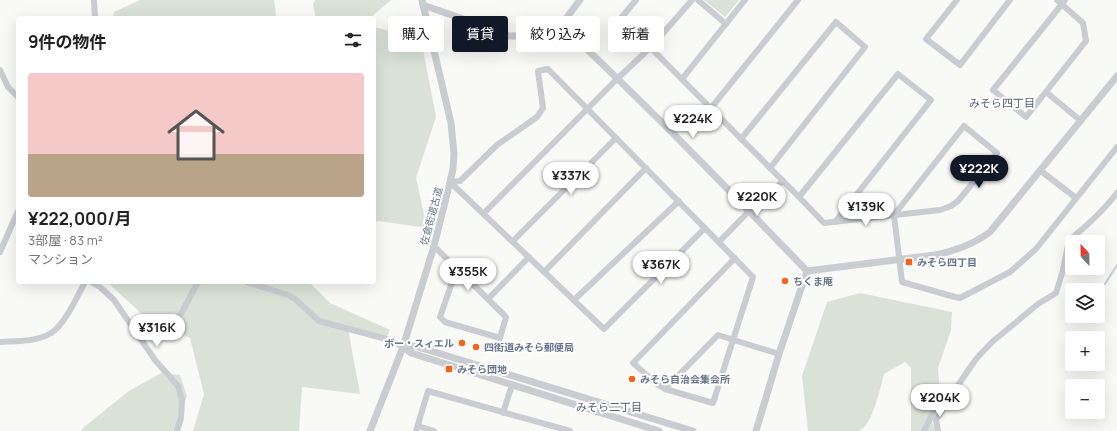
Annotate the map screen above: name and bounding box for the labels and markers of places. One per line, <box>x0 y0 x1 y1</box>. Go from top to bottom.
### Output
pin: ¥224K <box>665 105 721 139</box>
pin: ¥222K <box>951 155 1007 189</box>
pin: ¥337K <box>543 162 599 196</box>
pin: ¥220K <box>729 183 785 217</box>
pin: ¥139K <box>838 193 894 227</box>
pin: ¥367K <box>633 251 689 285</box>
place label: みそら四丁目 <box>917 255 977 269</box>
marker: みそら四丁目 <box>904 257 914 267</box>
pin: ¥355K <box>440 258 496 292</box>
place label: ちくま庵 <box>793 274 833 288</box>
marker: ちくま庵 <box>780 276 790 286</box>
pin: ¥316K <box>129 314 185 348</box>
place label: ボー・スィエル <box>384 336 454 350</box>
marker: ボー・スィエル <box>457 338 467 348</box>
place label: 四街道みそら郵便局 <box>484 340 574 354</box>
marker: 四街道みそら郵便局 <box>471 342 481 352</box>
place label: みそら団地 <box>457 362 507 376</box>
marker: みそら団地 <box>444 364 454 374</box>
place label: みそら自治会集会所 <box>640 372 730 386</box>
marker: みそら自治会集会所 <box>627 374 637 384</box>
pin: ¥204K <box>912 384 968 418</box>

